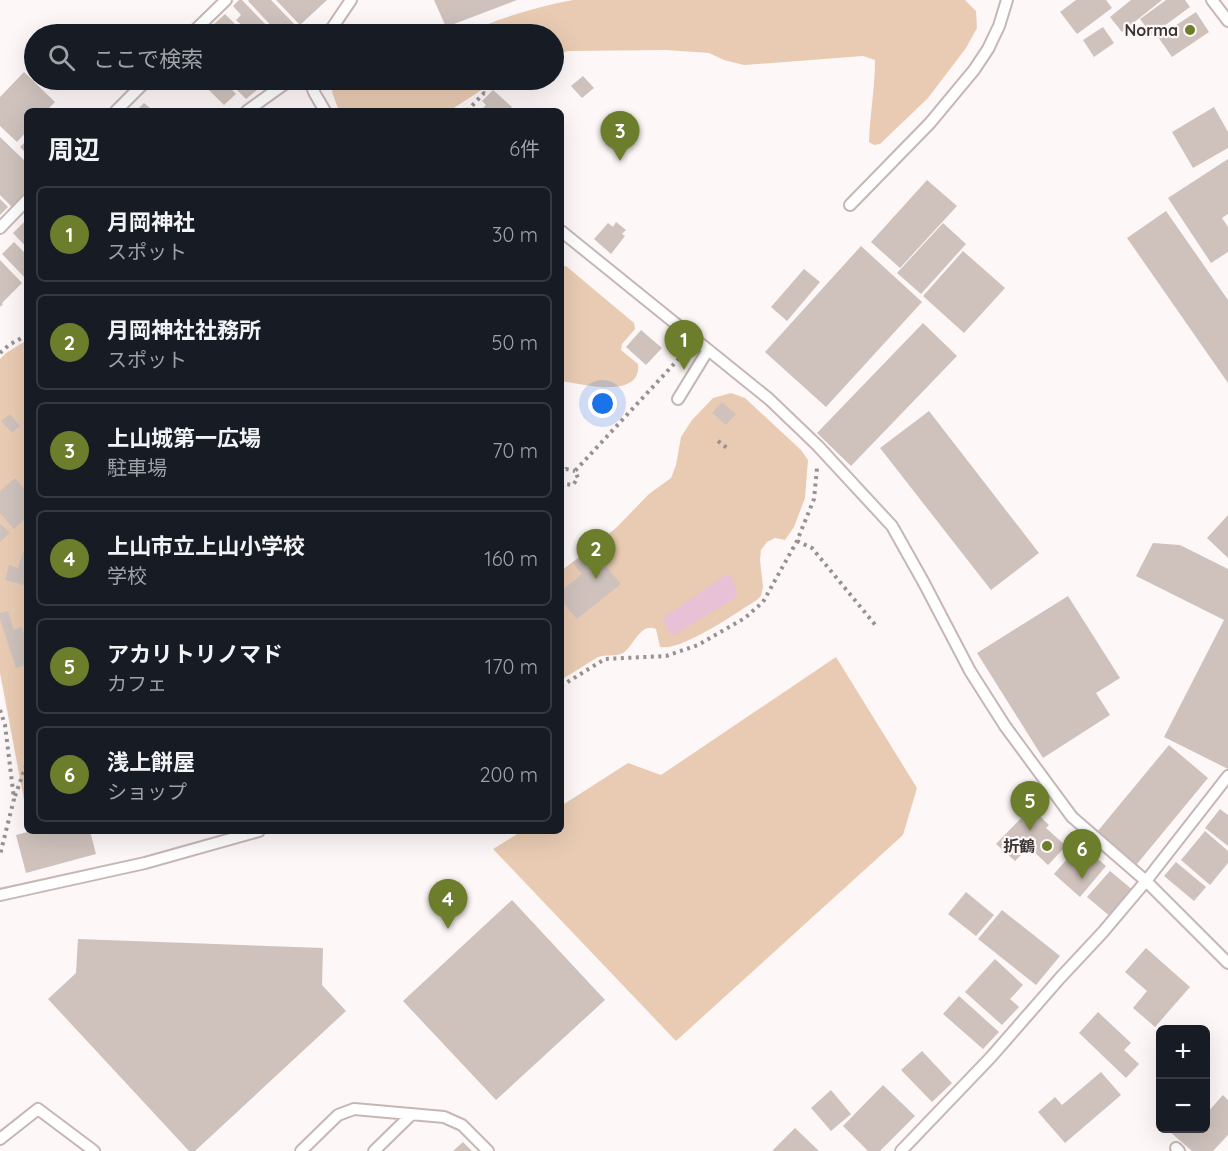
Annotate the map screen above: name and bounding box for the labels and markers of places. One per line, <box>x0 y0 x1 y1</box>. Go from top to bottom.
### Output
place label: Norma <box>1125 20 1178 40</box>
marker: Norma <box>1183 23 1197 37</box>
pin: 3 <box>600 112 640 161</box>
pin: 1 <box>664 320 704 370</box>
pin: 2 <box>576 530 616 579</box>
pin: 5 <box>1010 782 1050 831</box>
pin: 6 <box>1062 830 1102 879</box>
place label: 折鶴 <box>1003 836 1035 856</box>
marker: 折鶴 <box>1040 839 1054 853</box>
pin: 4 <box>428 880 468 929</box>

